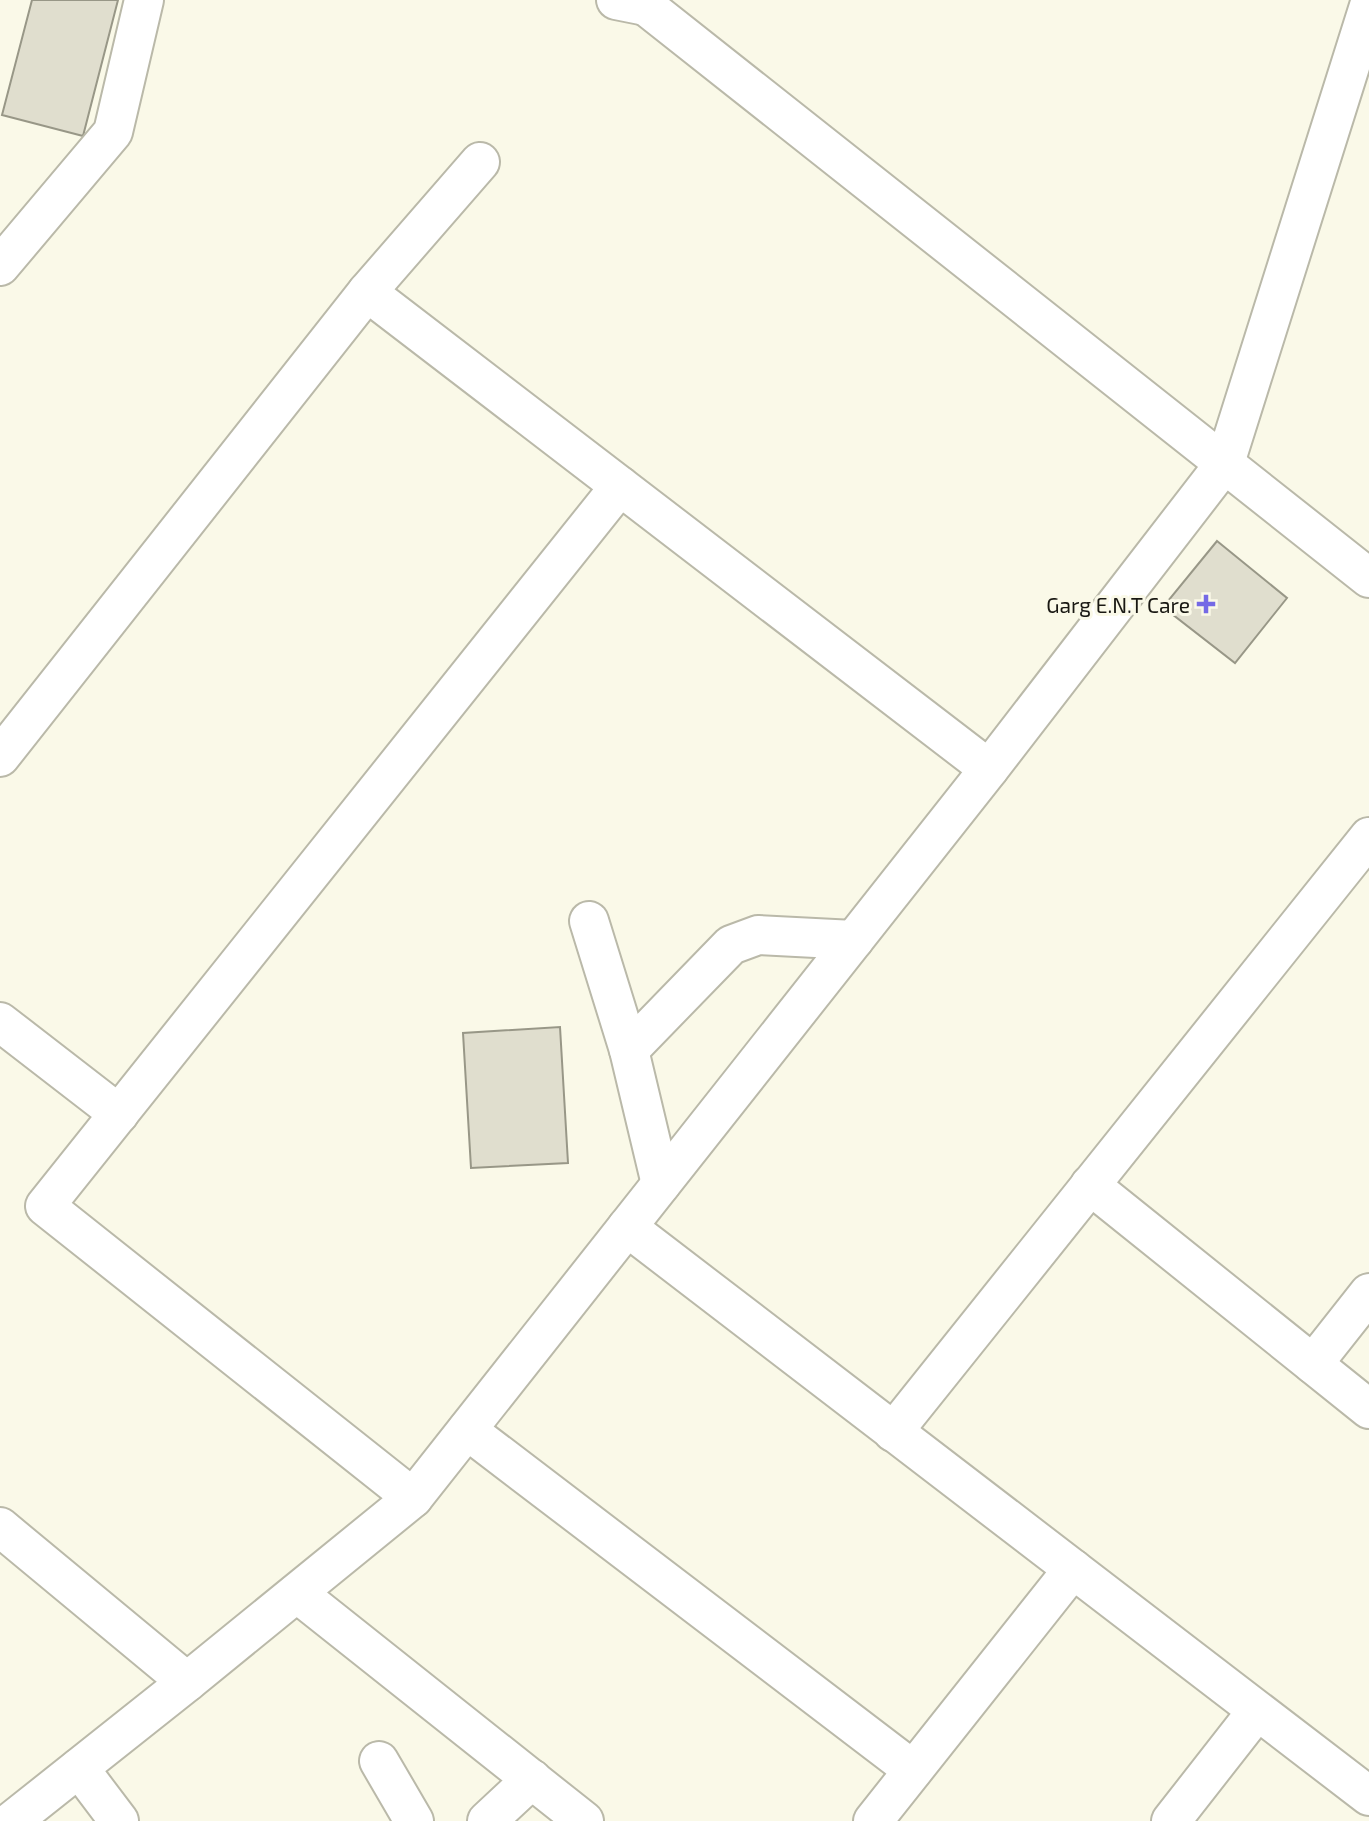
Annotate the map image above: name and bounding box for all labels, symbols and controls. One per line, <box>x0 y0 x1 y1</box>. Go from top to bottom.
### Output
place label: Garg E.N.T Care <box>1046 592 1190 617</box>
marker: Garg E.N.T Care <box>1196 594 1216 614</box>

